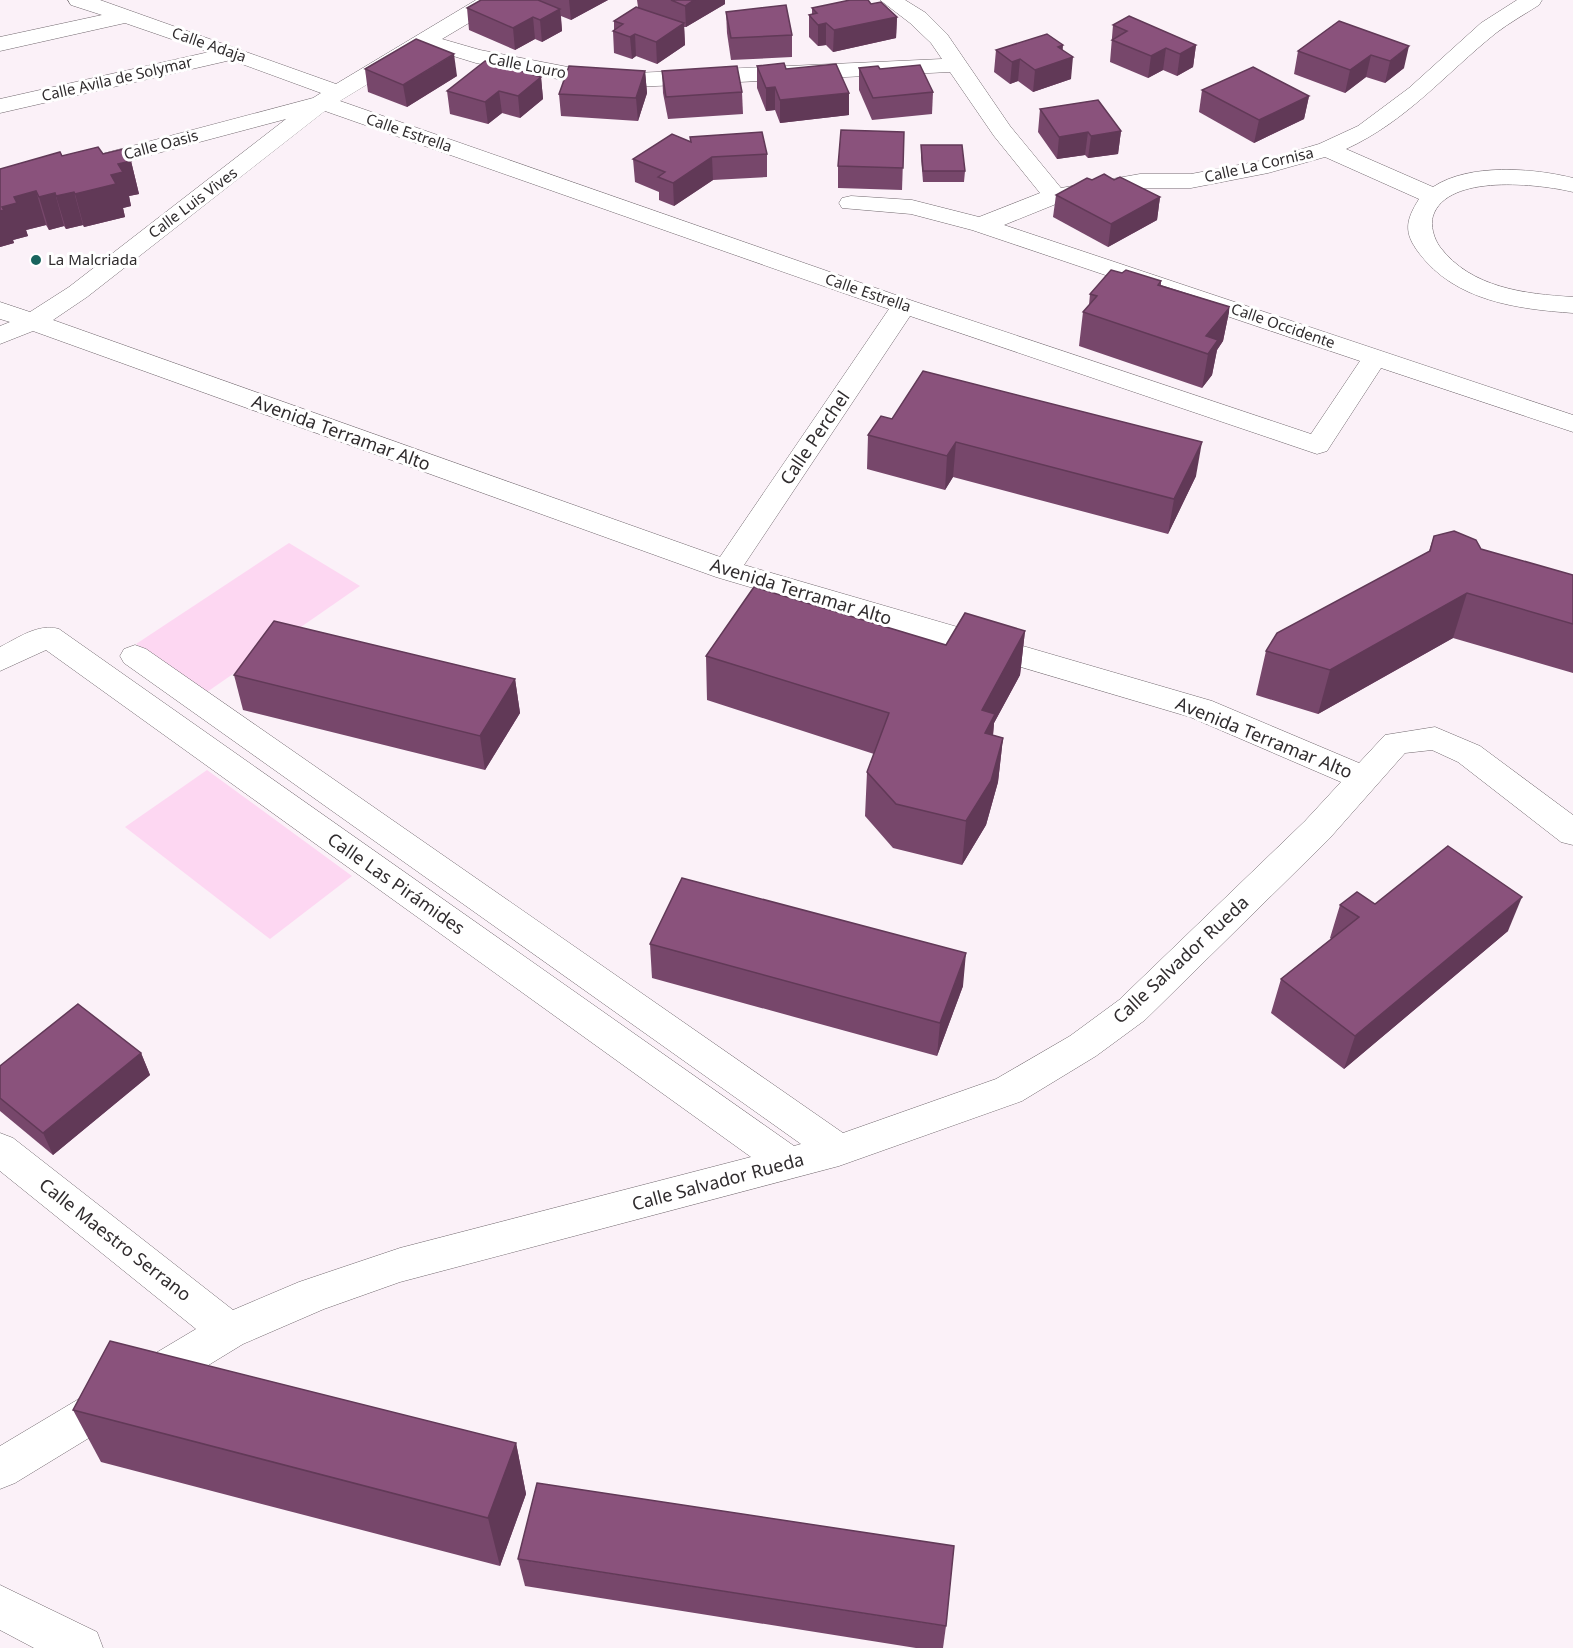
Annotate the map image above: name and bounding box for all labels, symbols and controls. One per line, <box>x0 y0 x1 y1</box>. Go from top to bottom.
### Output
street label: Calle Adaja <box>169 22 249 66</box>
street label: Calle Louro <box>486 48 568 82</box>
street label: Calle Avila de Solymar <box>39 51 194 105</box>
street label: Calle Estrella <box>364 108 455 156</box>
street label: Calle Oasis <box>121 124 200 164</box>
street label: Calle La Cornisa <box>1202 142 1315 186</box>
street label: Calle Luis Vives <box>144 162 241 242</box>
place label: La Malcriada <box>48 249 137 269</box>
marker: La Malcriada <box>29 253 43 267</box>
street label: Calle Estrella <box>823 268 914 316</box>
street label: Calle Occidente <box>1229 298 1338 352</box>
street label: Calle Perchel <box>774 386 854 489</box>
street label: Avenida Terramar Alto <box>249 389 434 476</box>
street label: Avenida Terramar Alto <box>708 552 895 630</box>
street label: Avenida Terramar Alto <box>1172 691 1356 784</box>
street label: Calle Las Pirámides <box>323 827 470 940</box>
street label: Calle Salvador Rueda <box>1107 890 1253 1028</box>
street label: Calle Salvador Rueda <box>629 1147 806 1216</box>
street label: Calle Maestro Serrano <box>35 1172 197 1306</box>

